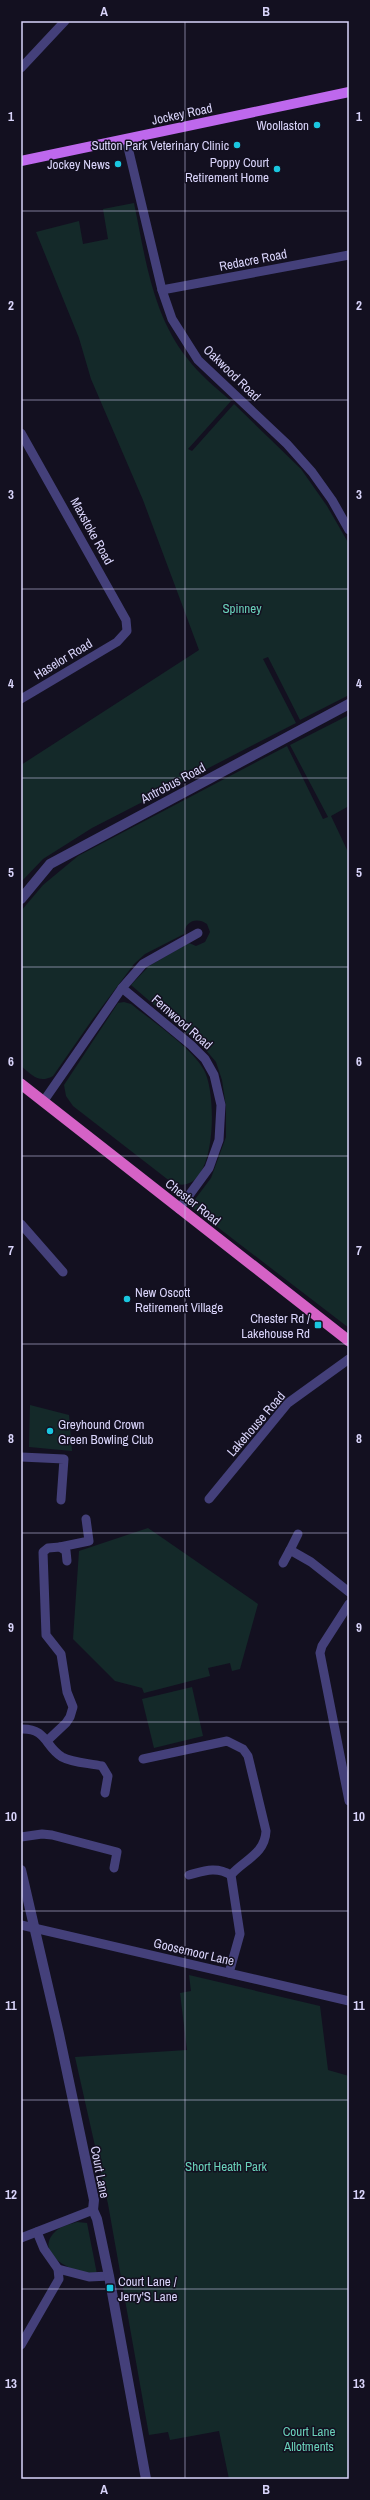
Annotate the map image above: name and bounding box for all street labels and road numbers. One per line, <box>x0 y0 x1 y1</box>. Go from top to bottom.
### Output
street label: Jockey Road <box>150 99 214 129</box>
street label: Redacre Road <box>218 245 288 275</box>
street label: Oakwood Road <box>200 341 264 405</box>
street label: Maxstoke Road <box>67 494 117 568</box>
street label: Haselor Road <box>31 635 95 683</box>
street label: Antrobus Road <box>137 759 208 808</box>
street label: Fernwood Road <box>148 991 216 1053</box>
street label: Chester Road <box>162 1175 224 1229</box>
street label: Lakehouse Road <box>223 1388 289 1460</box>
street label: Goosemoor Lane <box>152 1934 236 1970</box>
street label: Court Lane <box>87 2144 113 2200</box>

